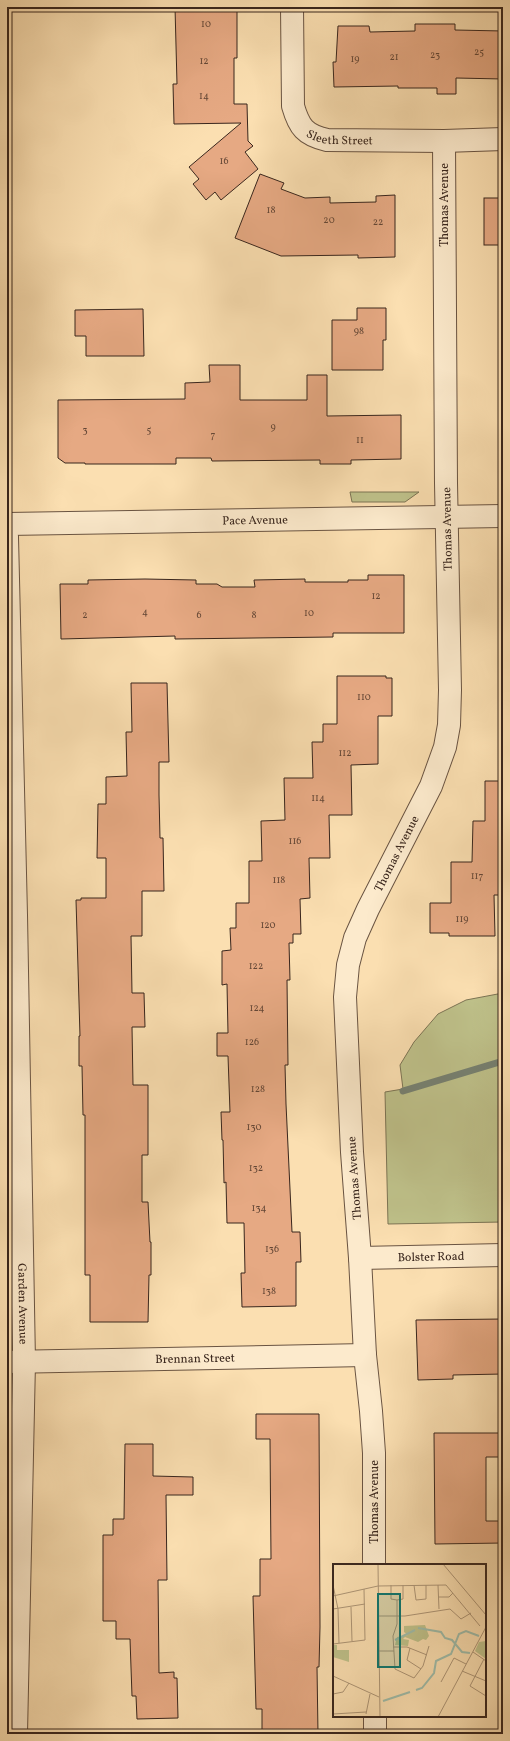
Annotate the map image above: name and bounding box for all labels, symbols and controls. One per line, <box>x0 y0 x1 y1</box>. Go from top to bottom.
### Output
house number: 10 <box>201 17 211 31</box>
house number: 25 <box>474 45 484 59</box>
house number: 23 <box>430 48 440 62</box>
house number: 21 <box>389 50 399 64</box>
house number: 19 <box>350 52 360 66</box>
house number: 12 <box>199 54 209 68</box>
house number: 14 <box>199 89 209 103</box>
street label: Sleeth Street <box>303 126 373 149</box>
house number: 16 <box>220 154 228 168</box>
street label: Thomas Avenue <box>437 163 453 247</box>
house number: 18 <box>267 203 275 217</box>
house number: 20 <box>323 213 335 227</box>
house number: 22 <box>373 215 383 229</box>
house number: 98 <box>354 324 364 338</box>
house number: 9 <box>270 420 276 434</box>
house number: 3 <box>82 423 88 437</box>
house number: 5 <box>147 423 152 437</box>
house number: 7 <box>211 428 216 442</box>
house number: 11 <box>356 433 364 447</box>
street label: Thomas Avenue <box>439 487 457 571</box>
street label: Pace Avenue <box>222 512 288 530</box>
house number: 12 <box>371 589 381 603</box>
house number: 4 <box>142 605 148 619</box>
house number: 10 <box>304 606 314 620</box>
house number: 2 <box>82 608 88 622</box>
house number: 6 <box>196 608 202 622</box>
house number: 8 <box>251 608 257 622</box>
house number: 110 <box>357 690 371 704</box>
house number: 112 <box>338 746 352 760</box>
house number: 114 <box>311 791 325 805</box>
street label: Thomas Avenue <box>371 813 424 895</box>
house number: 116 <box>289 834 301 848</box>
house number: 117 <box>471 869 483 883</box>
house number: 118 <box>273 873 285 887</box>
house number: 119 <box>456 912 468 926</box>
house number: 120 <box>260 918 276 932</box>
house number: 122 <box>249 959 263 973</box>
house number: 124 <box>250 1001 264 1015</box>
house number: 126 <box>245 1035 259 1049</box>
house number: 128 <box>251 1082 265 1096</box>
house number: 130 <box>247 1120 261 1134</box>
street label: Thomas Avenue <box>344 1135 366 1220</box>
house number: 132 <box>249 1161 263 1175</box>
house number: 134 <box>252 1201 267 1215</box>
house number: 136 <box>265 1242 279 1256</box>
street label: Bolster Road <box>397 1249 465 1266</box>
street label: Garden Avenue <box>13 1263 31 1345</box>
house number: 138 <box>262 1284 276 1298</box>
street label: Brennan Street <box>155 1351 235 1368</box>
street label: Thomas Avenue <box>367 1460 383 1544</box>
inset map <box>333 1564 486 1717</box>

